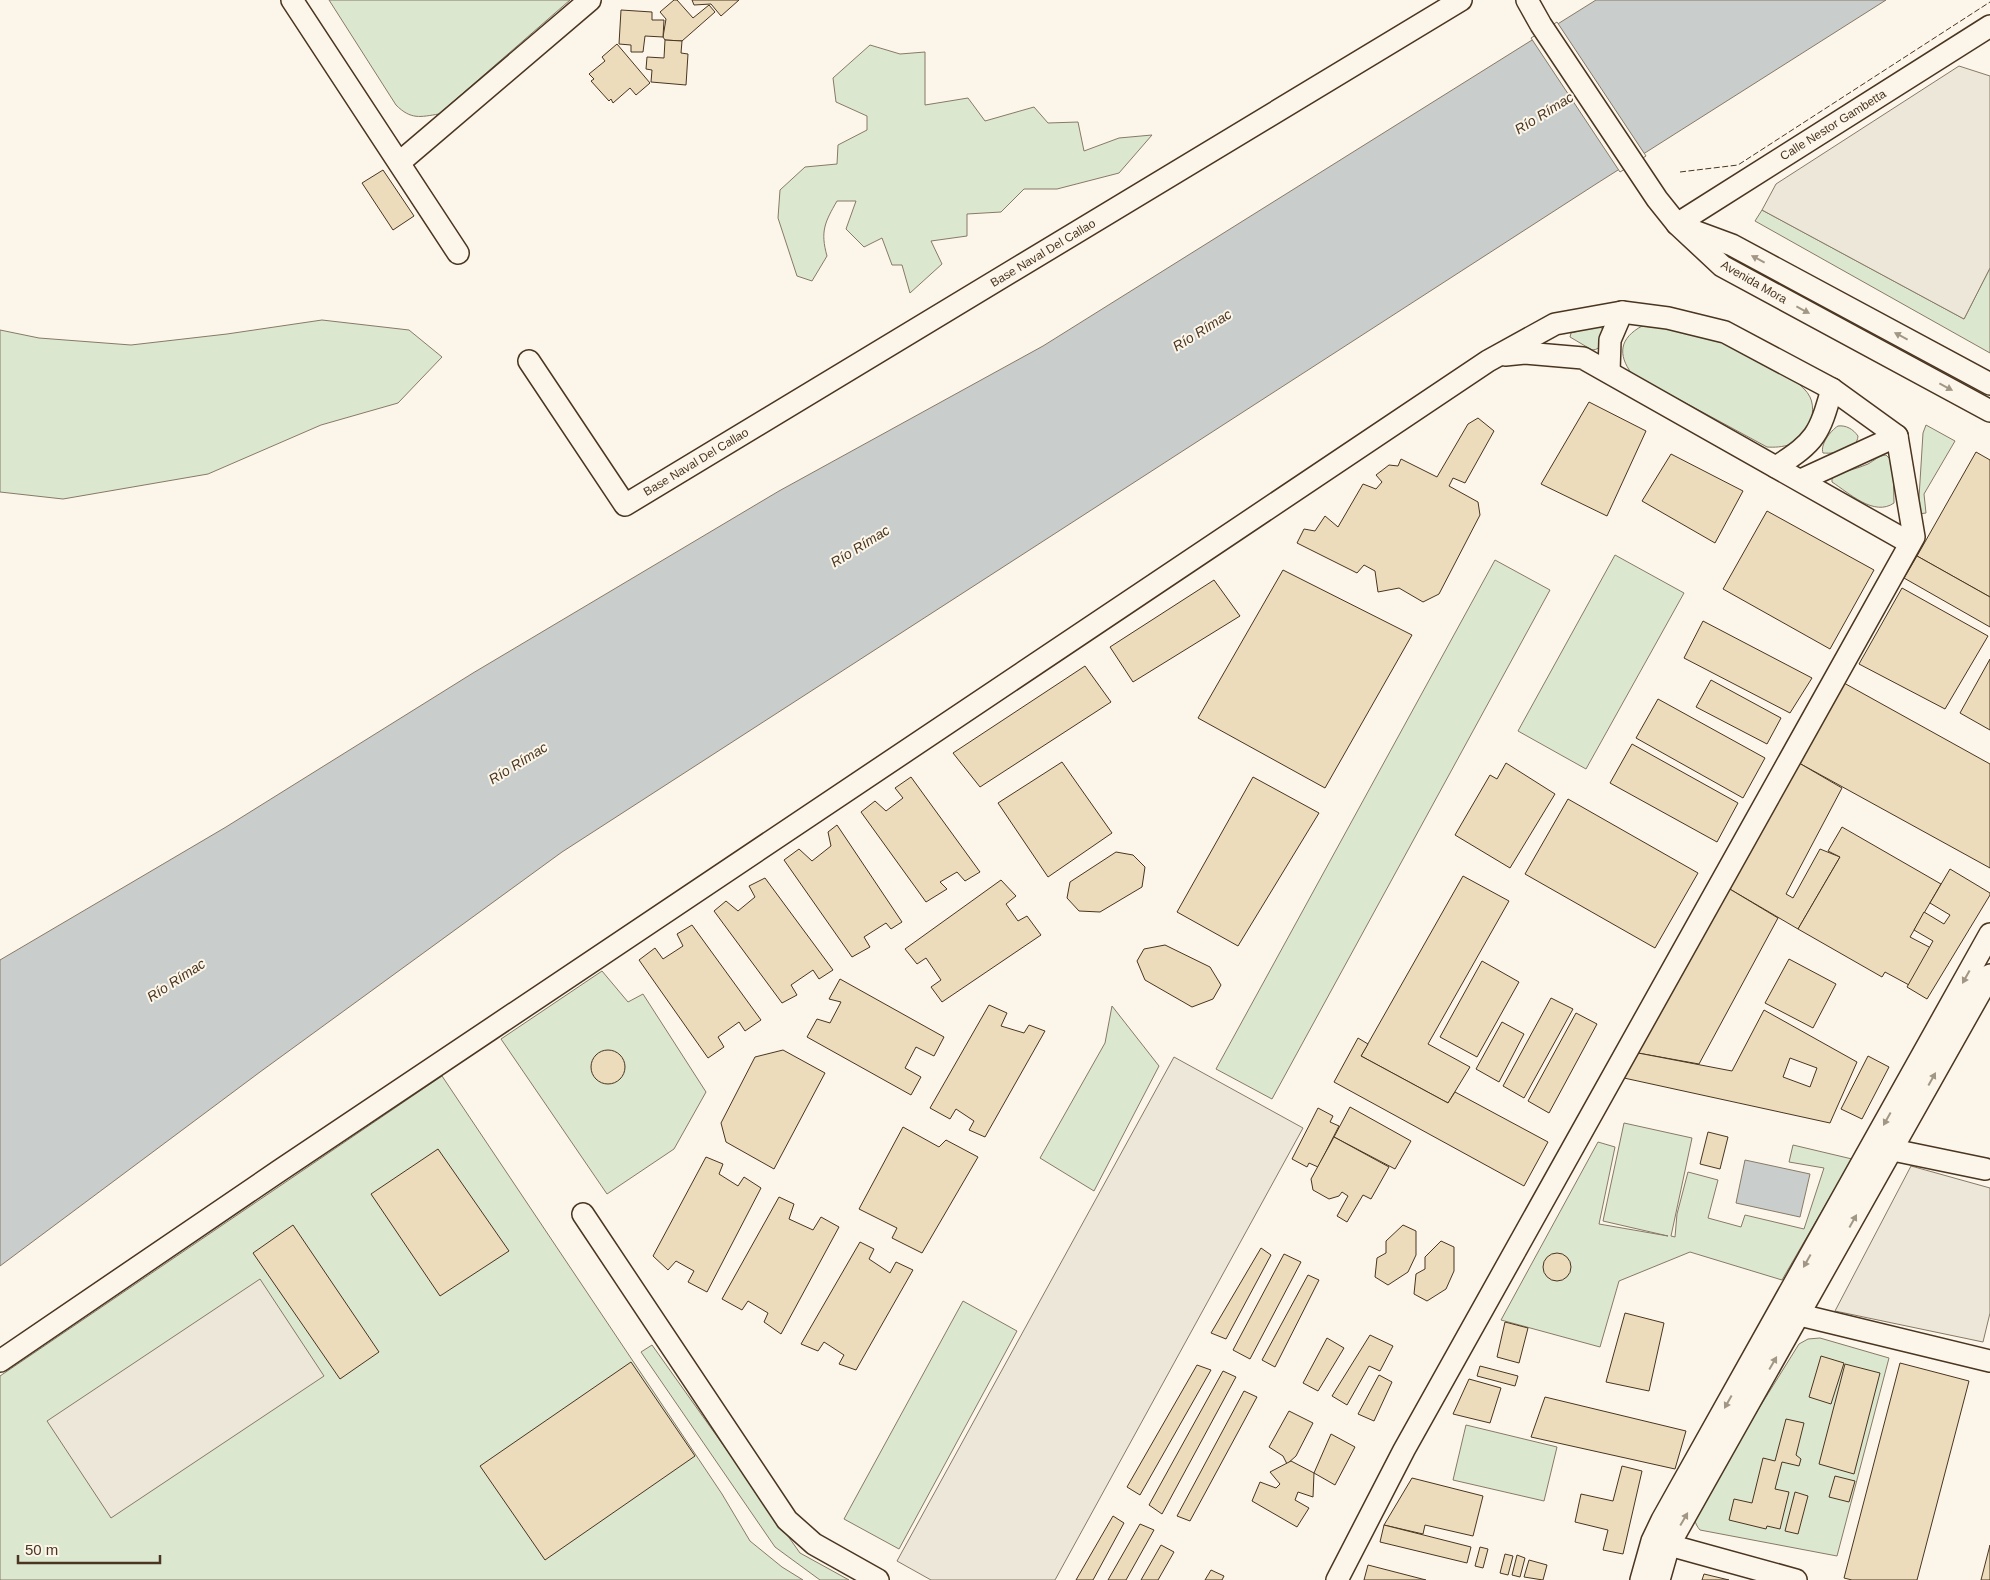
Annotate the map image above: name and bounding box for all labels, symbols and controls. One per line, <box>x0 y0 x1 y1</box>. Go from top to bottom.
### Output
street label: Calle Nestor Gambetta <box>1778 87 1889 163</box>
water label: Río Rímac <box>1512 89 1576 137</box>
street label: Base Naval Del Callao <box>988 216 1098 290</box>
one-way arrow <box>1751 255 1765 263</box>
street label: Avenida Mora <box>1719 257 1790 307</box>
water label: Río Rímac <box>1170 306 1234 354</box>
one-way arrow <box>1796 306 1810 314</box>
one-way arrow <box>1894 332 1908 340</box>
one-way arrow <box>1939 383 1953 391</box>
street label: Base Naval Del Callao <box>641 425 751 499</box>
water label: Río Rímac <box>828 522 892 570</box>
water label: Río Rímac <box>486 739 550 787</box>
water label: Río Rímac <box>144 955 208 1005</box>
one-way arrow <box>1962 970 1970 984</box>
one-way arrow <box>1928 1072 1936 1087</box>
one-way arrow <box>1882 1112 1891 1125</box>
one-way arrow <box>1848 1215 1857 1228</box>
one-way arrow <box>1803 1254 1812 1267</box>
one-way arrow <box>1768 1356 1777 1369</box>
one-way arrow <box>1723 1396 1732 1409</box>
one-way arrow <box>1680 1512 1688 1527</box>
scale bar <box>18 1532 160 1564</box>
text: 50 m <box>25 1541 58 1558</box>

